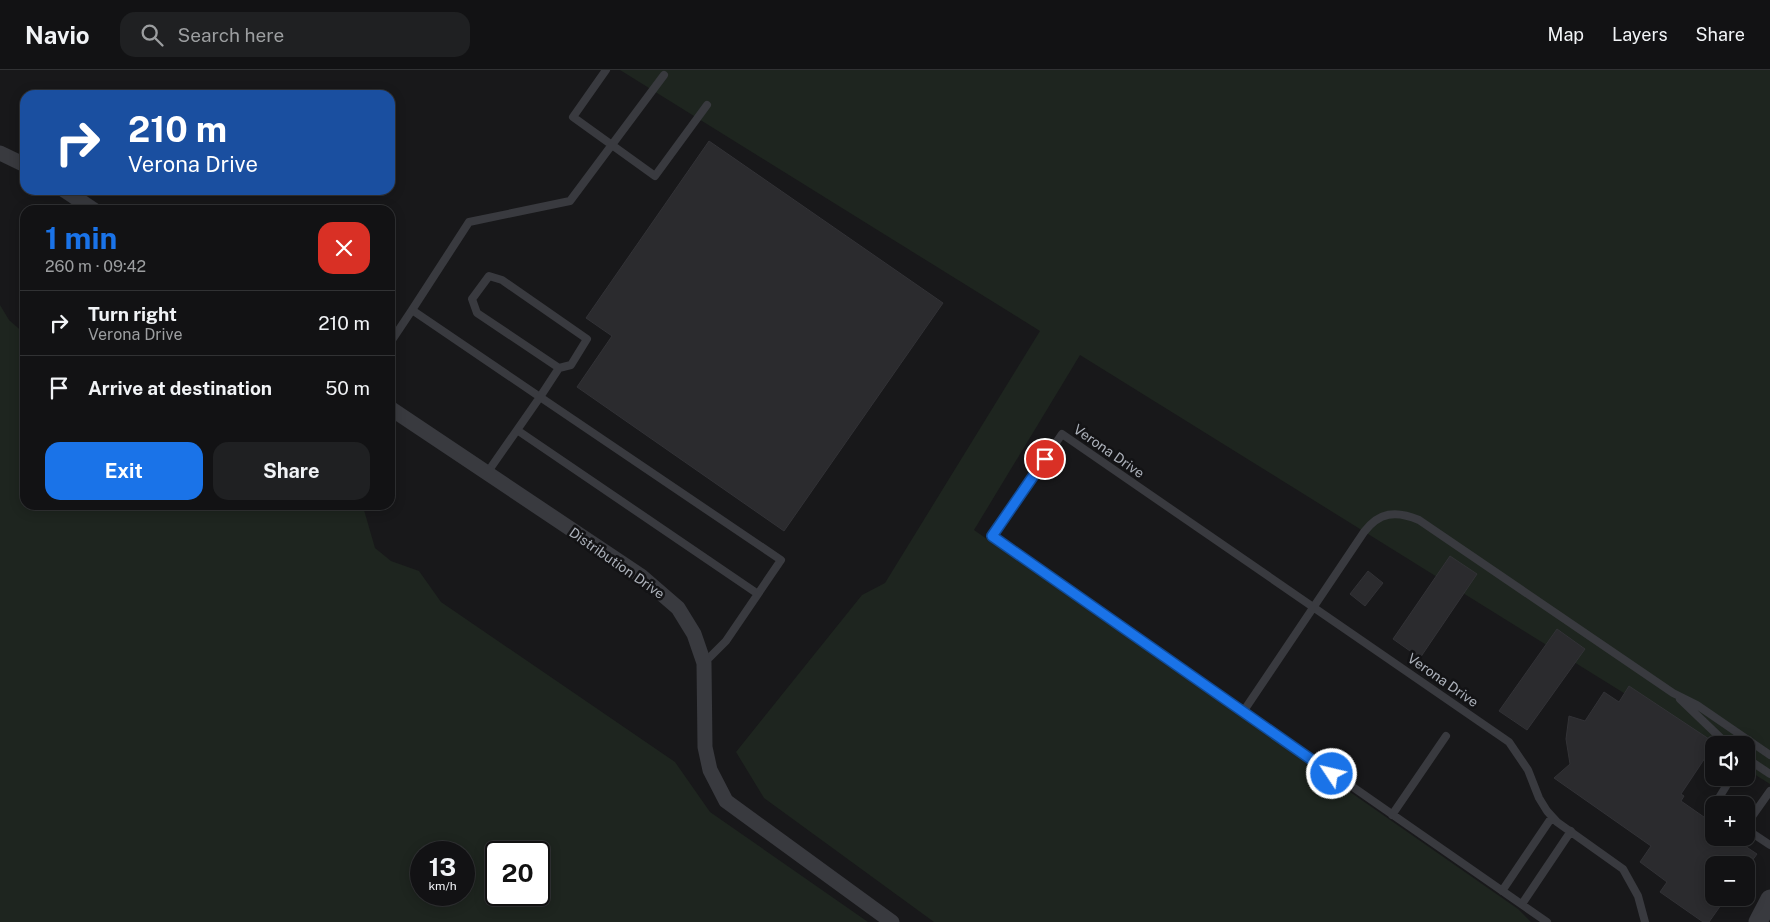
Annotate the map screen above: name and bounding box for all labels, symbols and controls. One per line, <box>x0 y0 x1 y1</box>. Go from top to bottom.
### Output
search box <box>120 12 470 57</box>
text: Navio <box>25 21 90 49</box>
icon: search <box>138 21 166 49</box>
text: Search here <box>178 24 284 46</box>
text: Map <box>1548 24 1584 45</box>
text: Layers <box>1612 24 1668 45</box>
text: Share <box>1696 24 1745 45</box>
text: 210 m <box>128 109 227 150</box>
icon: right <box>45 110 110 175</box>
text: Verona Drive <box>128 151 258 177</box>
text: 1 min <box>45 220 117 256</box>
button: close <box>318 222 370 274</box>
text: 260 m · 09:42 <box>45 257 146 276</box>
text: Turn right <box>88 303 177 325</box>
icon: right <box>45 309 73 337</box>
text: 210 m <box>318 312 370 334</box>
text: Verona Drive <box>88 325 183 344</box>
icon: arrive <box>45 374 73 402</box>
text: Arrive at destination <box>88 377 272 399</box>
text: 50 m <box>325 377 370 399</box>
street label: Verona Drive <box>1071 421 1148 481</box>
pin <box>1024 438 1066 480</box>
button: Exit <box>45 442 203 500</box>
button: Share <box>213 442 370 500</box>
icon: arrive <box>1031 445 1059 473</box>
street label: Distribution Drive <box>566 524 668 602</box>
street label: Verona Drive <box>1405 650 1482 710</box>
map controls <box>1705 736 1755 906</box>
button: sound <box>1705 736 1755 786</box>
position arrow <box>1305 747 1357 799</box>
button: + <box>1705 796 1755 846</box>
speed limit sign: 20 <box>485 841 550 906</box>
text: 13 <box>429 852 456 882</box>
button: − <box>1705 856 1755 906</box>
text: km/h <box>428 879 457 893</box>

